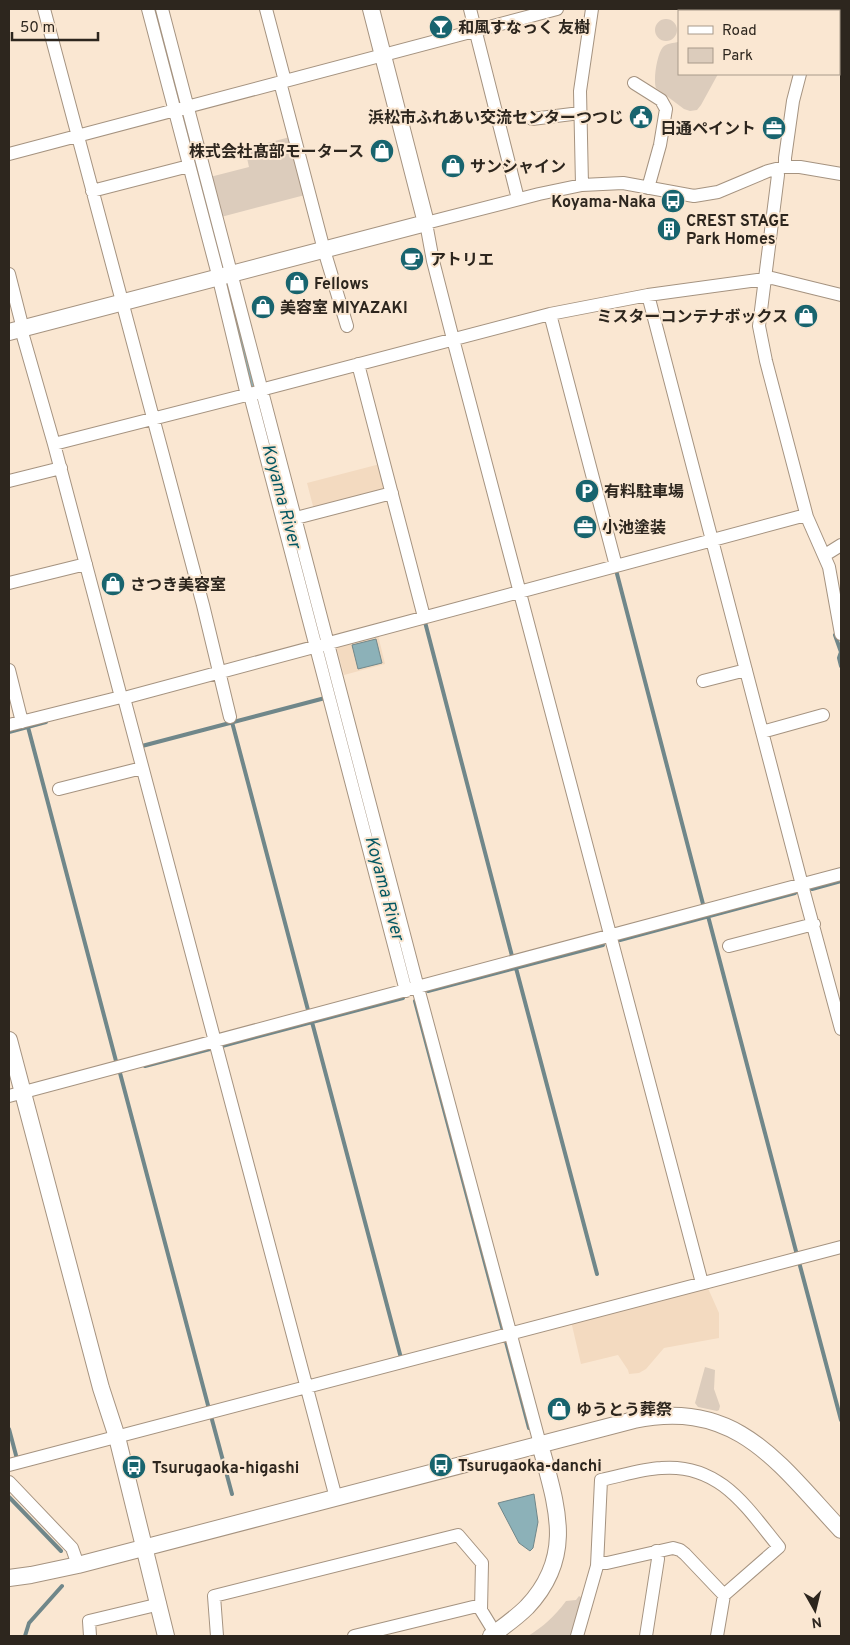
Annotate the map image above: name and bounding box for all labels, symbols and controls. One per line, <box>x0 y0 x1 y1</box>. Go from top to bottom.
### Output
scale bar <box>12 10 99 42</box>
legend <box>678 10 840 75</box>
bar icon: 和風すなっく 友樹 <box>428 14 454 40</box>
place label: 和風すなっく 友樹 <box>458 18 590 39</box>
text: 50 m <box>20 19 55 38</box>
text: Road <box>722 22 757 41</box>
text: Park <box>722 47 753 66</box>
public building icon: 浜松市ふれあい交流センターつつじ <box>628 104 654 130</box>
place label: 浜松市ふれあい交流センターつつじ <box>368 109 624 129</box>
office icon: 日通ペイント <box>761 115 787 141</box>
place label: 日通ペイント <box>660 120 756 140</box>
shop icon: 株式会社髙部モータース <box>369 138 395 164</box>
place label: 株式会社髙部モータース <box>189 142 364 163</box>
shop icon: サンシャイン <box>440 153 466 179</box>
place label: サンシャイン <box>470 158 566 178</box>
bus stop icon: Koyama-Naka <box>660 188 686 214</box>
place label: Koyama-Naka <box>551 193 656 213</box>
place label: CREST STAGE Park Homes <box>686 212 789 250</box>
building icon: CREST STAGE Park Homes <box>656 216 682 242</box>
cafe icon: アトリエ <box>399 246 425 272</box>
place label: アトリエ <box>430 251 494 271</box>
shop icon: Fellows <box>284 270 310 296</box>
place label: Fellows <box>314 275 369 295</box>
shop icon: 美容室 MIYAZAKI <box>250 294 276 320</box>
place label: 美容室 MIYAZAKI <box>280 299 408 319</box>
shop icon: ミスターコンテナボックス <box>793 303 819 329</box>
place label: ミスターコンテナボックス <box>596 308 788 328</box>
water label: Koyama River <box>256 442 306 553</box>
parking icon: 有料駐車場 <box>574 478 600 504</box>
place label: 有料駐車場 <box>604 482 684 503</box>
office icon: 小池塗装 <box>572 514 598 540</box>
place label: 小池塗装 <box>602 519 666 539</box>
shop icon: さつき美容室 <box>100 571 126 597</box>
place label: さつき美容室 <box>130 576 226 596</box>
water label: Koyama River <box>359 834 409 945</box>
shop icon: ゆうとう葬祭 <box>546 1396 572 1422</box>
place label: ゆうとう葬祭 <box>576 1401 672 1421</box>
bus stop icon: Tsurugaoka-danchi <box>428 1452 454 1478</box>
bus stop icon: Tsurugaoka-higashi <box>121 1454 147 1480</box>
place label: Tsurugaoka-danchi <box>458 1457 602 1477</box>
place label: Tsurugaoka-higashi <box>152 1459 299 1479</box>
north arrow <box>790 1585 840 1635</box>
text: N <box>810 1612 823 1631</box>

